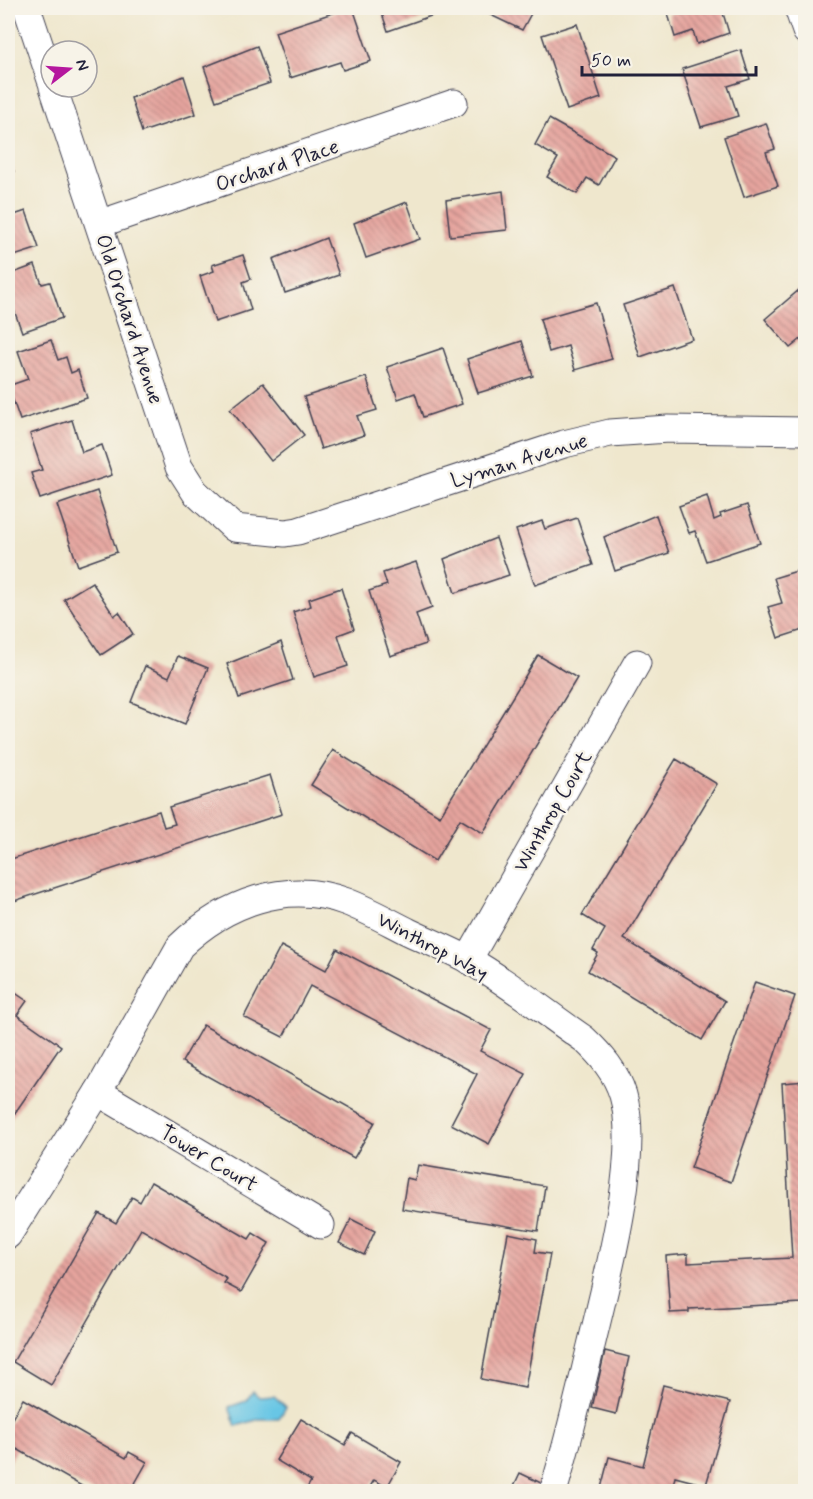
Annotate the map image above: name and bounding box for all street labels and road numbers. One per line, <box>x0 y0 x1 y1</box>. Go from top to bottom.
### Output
street label: Orchard Place <box>212 133 343 199</box>
street label: Old Orchard Avenue <box>88 231 170 408</box>
street label: Lyman Avenue <box>447 427 591 495</box>
street label: Winthrop Court <box>507 745 599 877</box>
street label: Winthrop Way <box>372 906 493 988</box>
street label: Tower Court <box>154 1119 263 1199</box>

